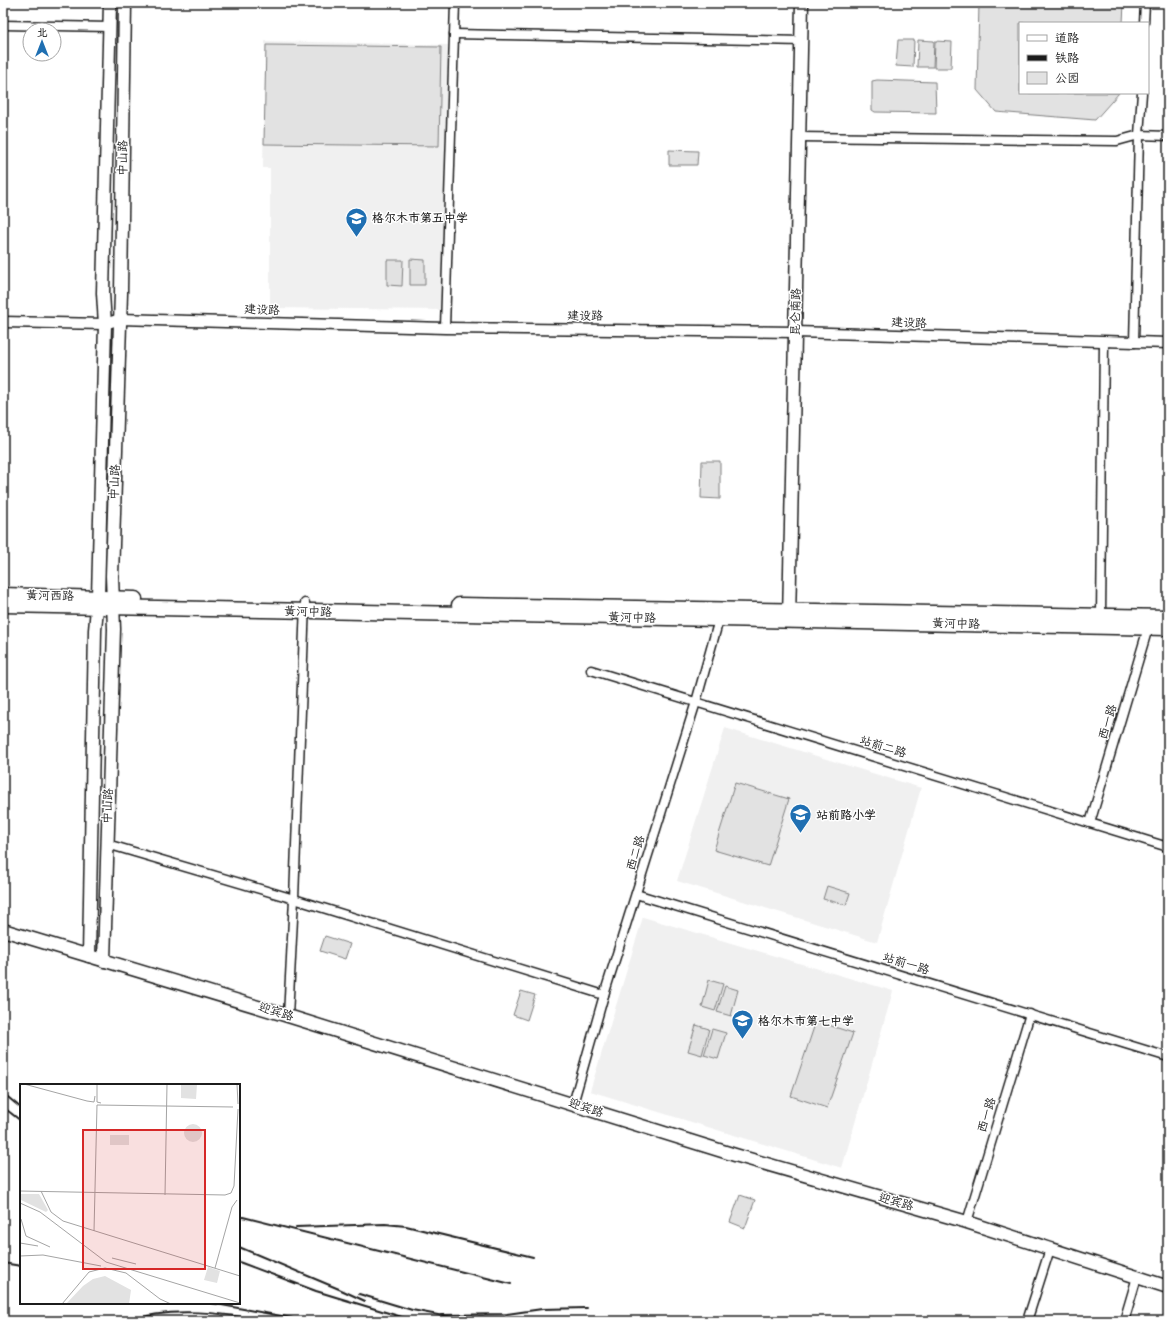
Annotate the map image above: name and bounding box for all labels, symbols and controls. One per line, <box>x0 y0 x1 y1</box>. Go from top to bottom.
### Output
north arrow <box>22 22 62 62</box>
legend <box>1019 22 1149 94</box>
text: 北 <box>37 26 48 39</box>
text: 道路 <box>1055 31 1079 46</box>
text: 铁路 <box>1055 51 1079 66</box>
text: 公园 <box>1055 71 1079 86</box>
street label: 中山路 <box>115 140 131 176</box>
school or university icon: 格尔木市第五中学 <box>344 205 370 238</box>
place label: 格尔木市第五中学 <box>372 211 468 226</box>
street label: 昆仑南路 <box>788 288 804 336</box>
street label: 建设路 <box>244 302 280 318</box>
street label: 建设路 <box>567 308 603 324</box>
street label: 建设路 <box>891 315 927 331</box>
street label: 中山路 <box>107 464 123 500</box>
street label: 黄河西路 <box>26 588 74 604</box>
street label: 黄河中路 <box>284 604 332 620</box>
street label: 黄河中路 <box>608 610 656 626</box>
street label: 黄河中路 <box>932 616 980 632</box>
street label: 西一路 <box>1096 703 1120 741</box>
street label: 站前二路 <box>858 733 908 761</box>
street label: 中山路 <box>100 788 116 824</box>
school or university icon: 站前路小学 <box>787 802 813 835</box>
place label: 站前路小学 <box>816 808 876 823</box>
street label: 西二路 <box>624 834 648 872</box>
street label: 站前一路 <box>881 950 931 978</box>
street label: 迎宾路 <box>257 1000 295 1024</box>
school or university icon: 格尔木市第七中学 <box>729 1008 755 1041</box>
place label: 格尔木市第七中学 <box>758 1014 854 1029</box>
inset map <box>20 1084 240 1304</box>
street label: 迎宾路 <box>567 1095 605 1121</box>
street label: 西一路 <box>975 1096 999 1134</box>
street label: 迎宾路 <box>877 1190 915 1214</box>

